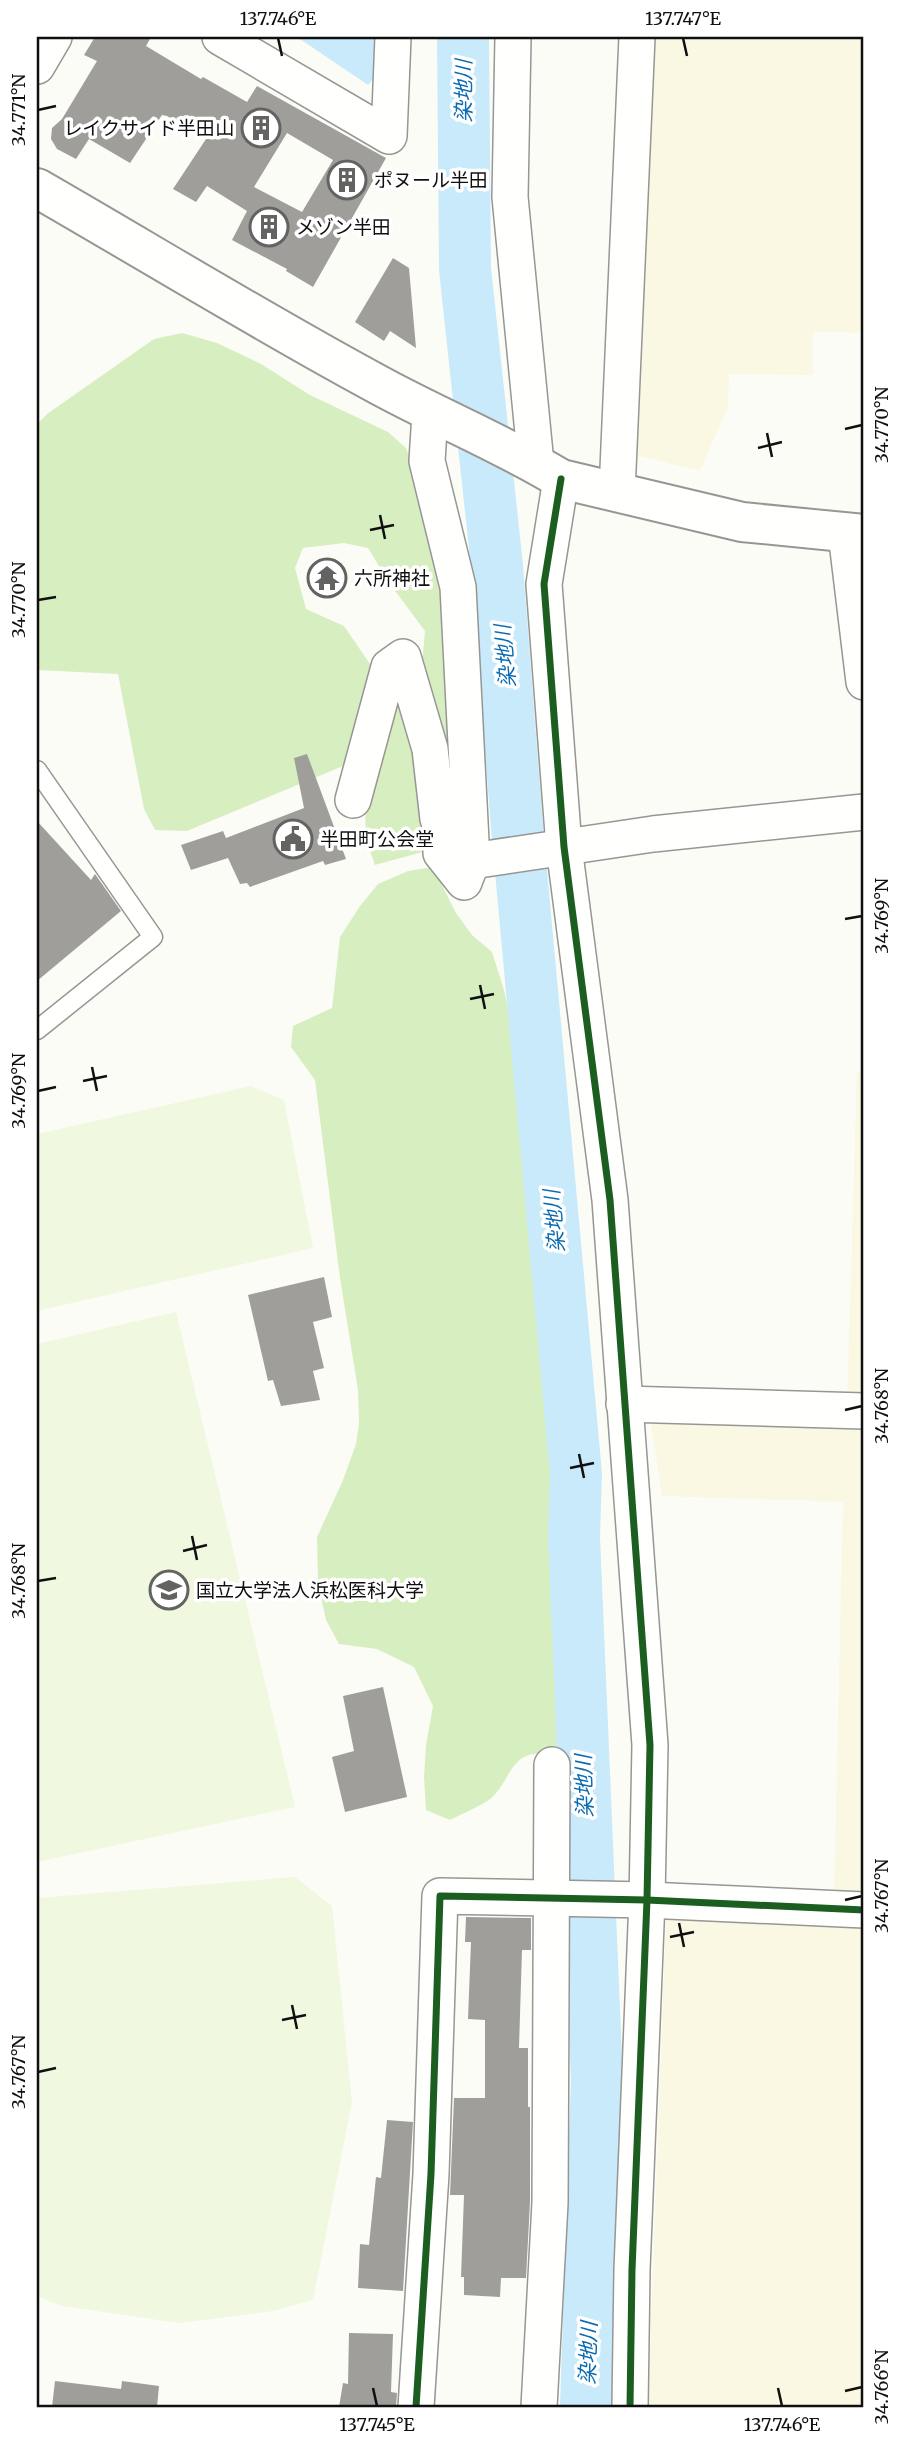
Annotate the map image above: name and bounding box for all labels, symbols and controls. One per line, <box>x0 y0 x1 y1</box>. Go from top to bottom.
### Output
text: 137.746°E <box>240 7 317 30</box>
text: 137.747°E <box>645 7 721 30</box>
water label: 染地川 <box>450 58 477 123</box>
text: 34.771°N <box>7 74 30 146</box>
building icon: レイクサイド半田山 <box>240 107 282 149</box>
place label: レイクサイド半田山 <box>63 116 234 140</box>
building icon: ポヌール半田 <box>326 159 368 201</box>
place label: ポヌール半田 <box>374 168 488 192</box>
building icon: メゾン半田 <box>248 206 290 248</box>
place label: メゾン半田 <box>296 215 391 239</box>
text: 34.770°N <box>870 387 893 463</box>
temple icon: 六所神社 <box>306 557 348 599</box>
text: 34.770°N <box>7 562 30 638</box>
place label: 六所神社 <box>354 566 430 590</box>
water label: 染地川 <box>489 621 521 689</box>
public building icon: 半田町公会堂 <box>272 818 314 860</box>
place label: 半田町公会堂 <box>320 827 434 851</box>
text: 34.769°N <box>870 878 893 954</box>
text: 34.769°N <box>7 1053 30 1129</box>
water label: 染地川 <box>538 1186 570 1254</box>
text: 34.768°N <box>870 1368 893 1444</box>
text: 34.768°N <box>7 1543 30 1619</box>
school or university icon: 国立大学法人浜松医科大学 <box>148 1569 190 1611</box>
place label: 国立大学法人浜松医科大学 <box>196 1578 424 1602</box>
water label: 染地川 <box>569 1752 599 1818</box>
text: 34.767°N <box>870 1859 893 1933</box>
text: 34.767°N <box>7 2035 30 2109</box>
water label: 染地川 <box>573 2319 603 2385</box>
text: 34.766°N <box>870 2349 893 2424</box>
text: 137.745°E <box>339 2413 415 2436</box>
text: 137.746°E <box>744 2413 821 2436</box>

